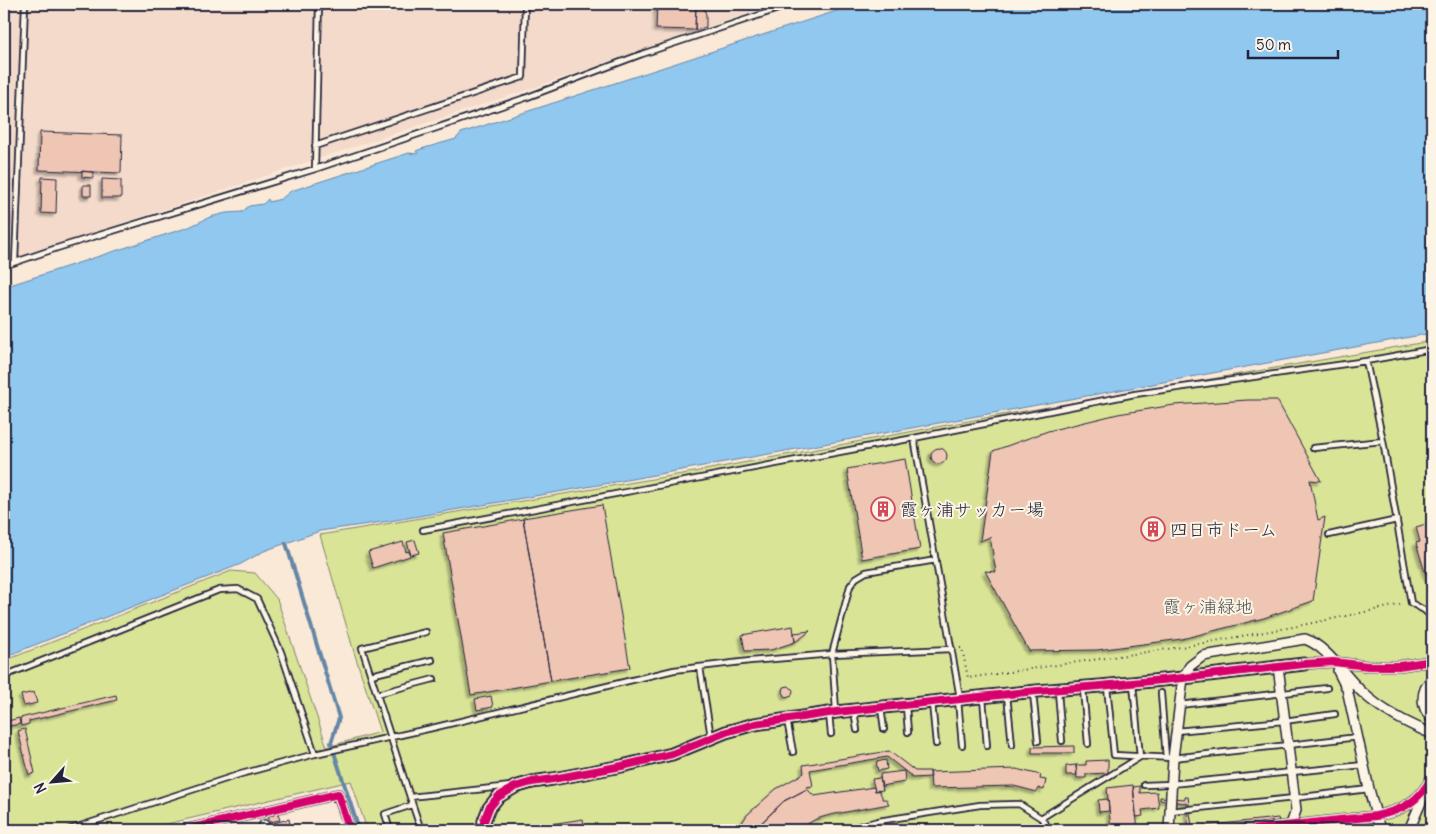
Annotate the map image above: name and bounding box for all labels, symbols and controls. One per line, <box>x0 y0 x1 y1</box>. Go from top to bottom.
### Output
scale bar <box>1248 28 1338 60</box>
text: 50 m <box>1256 35 1291 54</box>
building icon: 霞ヶ浦サッカー場 <box>870 496 896 522</box>
place label: 霞ヶ浦サッカー場 <box>900 498 1044 521</box>
building icon: 四日市ドーム <box>1140 516 1166 542</box>
place label: 四日市ドーム <box>1170 518 1277 541</box>
park label: 霞ヶ浦緑地 <box>1163 595 1253 618</box>
north arrow <box>28 756 78 806</box>
text: N <box>30 780 51 796</box>

